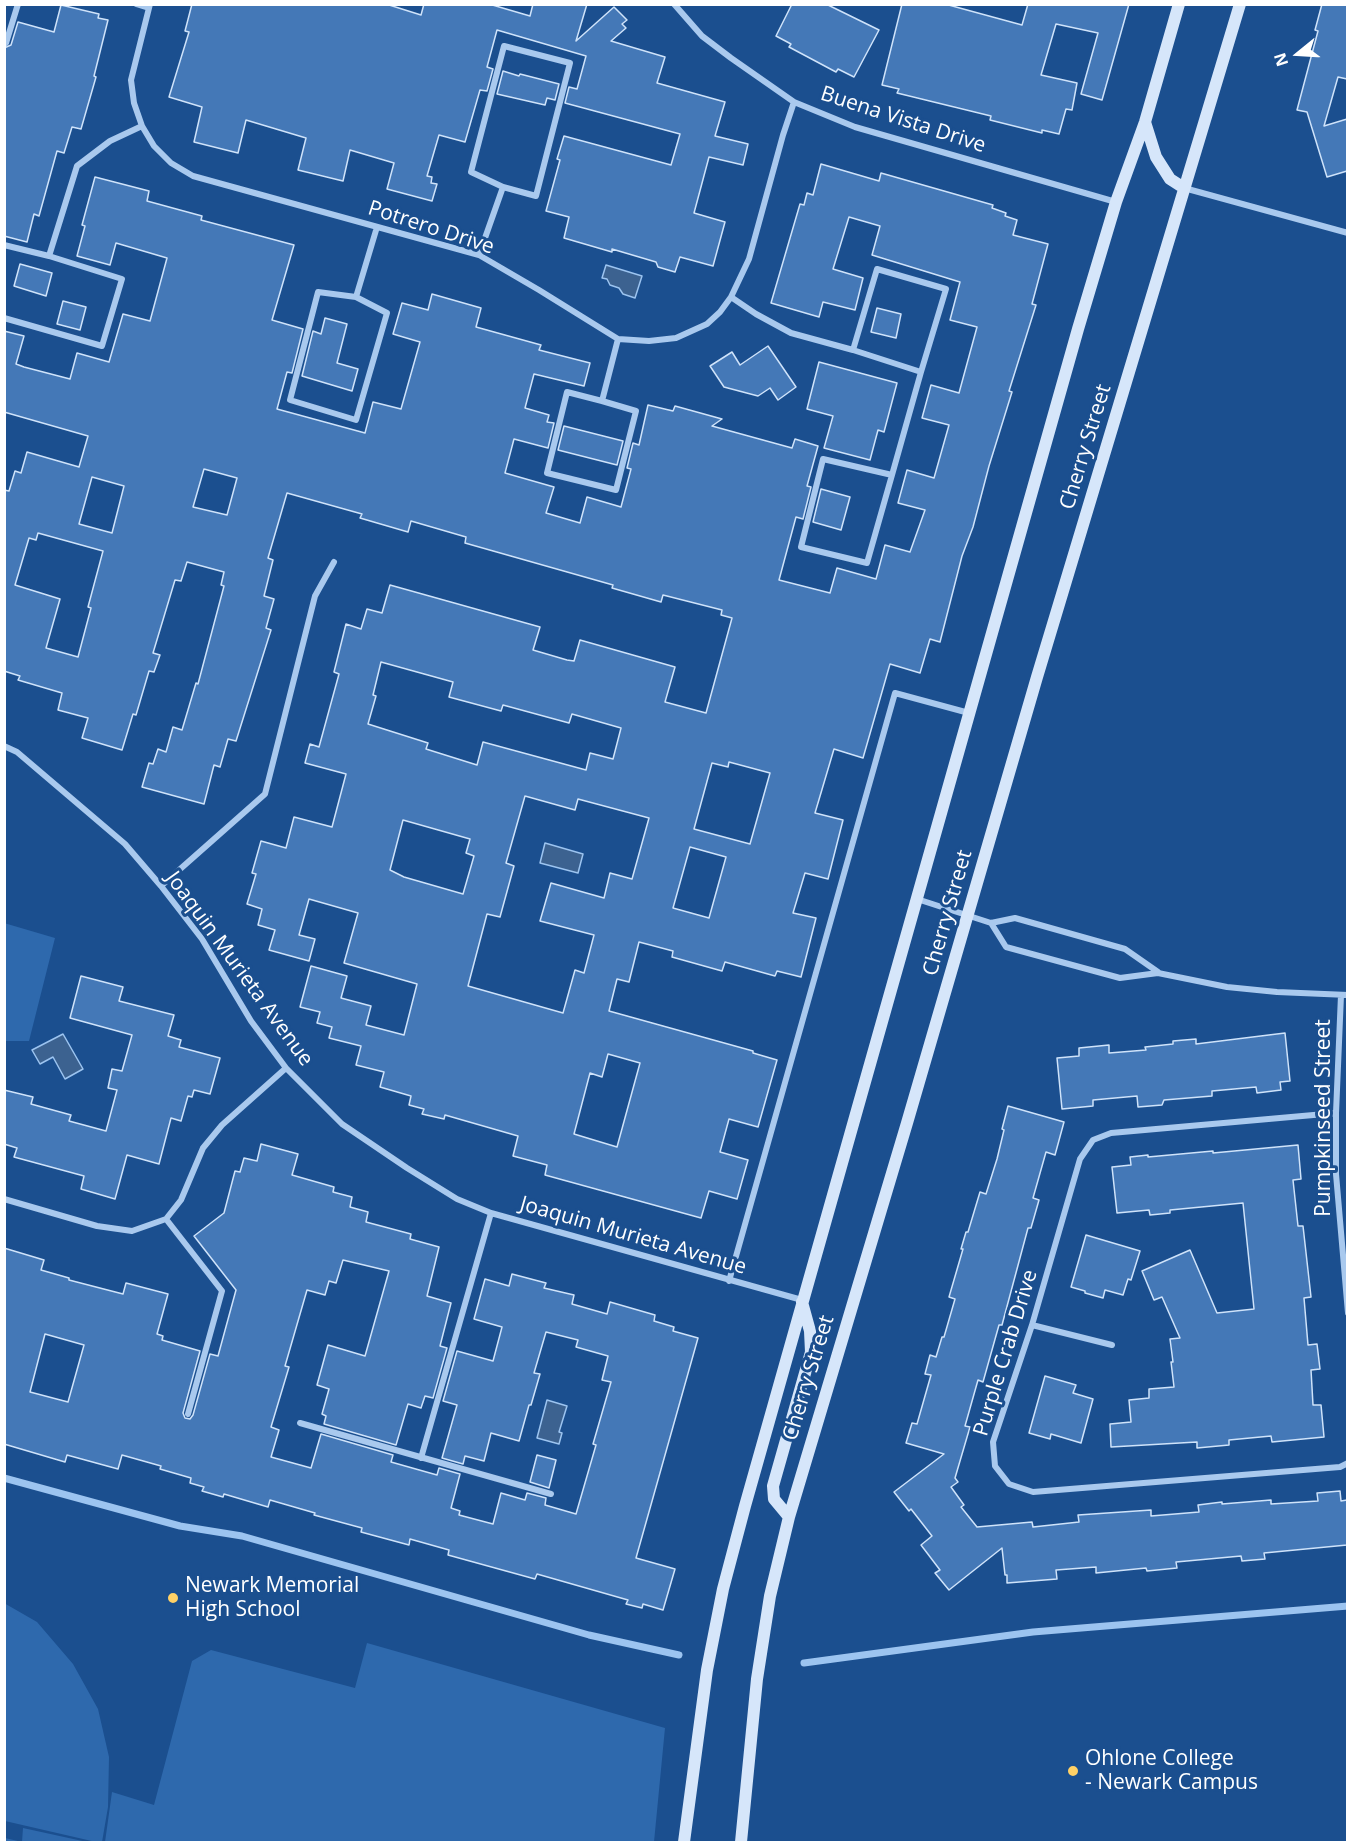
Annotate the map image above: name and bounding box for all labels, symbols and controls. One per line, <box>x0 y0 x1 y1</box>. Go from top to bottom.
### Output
north arrow <box>1268 24 1328 84</box>
text: N <box>1268 50 1293 69</box>
street label: Buena Vista Drive <box>817 81 989 159</box>
street label: Potrero Drive <box>365 196 497 260</box>
street label: Cherry Street <box>1055 381 1117 513</box>
street label: Cherry Street <box>918 847 978 979</box>
street label: Joaquin Murieta Avenue <box>160 867 318 1071</box>
street label: Pumpkinseed Street <box>1311 1019 1337 1217</box>
street label: Joaquin Murieta Avenue <box>517 1192 749 1280</box>
street label: Purple Crab Drive <box>969 1267 1043 1439</box>
street label: Cherry Street <box>778 1312 840 1444</box>
place label: Newark Memorial High School <box>185 1573 359 1623</box>
marker: Newark Memorial High School <box>166 1591 180 1605</box>
place label: Ohlone College - Newark Campus <box>1085 1746 1258 1796</box>
marker: Ohlone College - Newark Campus <box>1066 1764 1080 1778</box>

